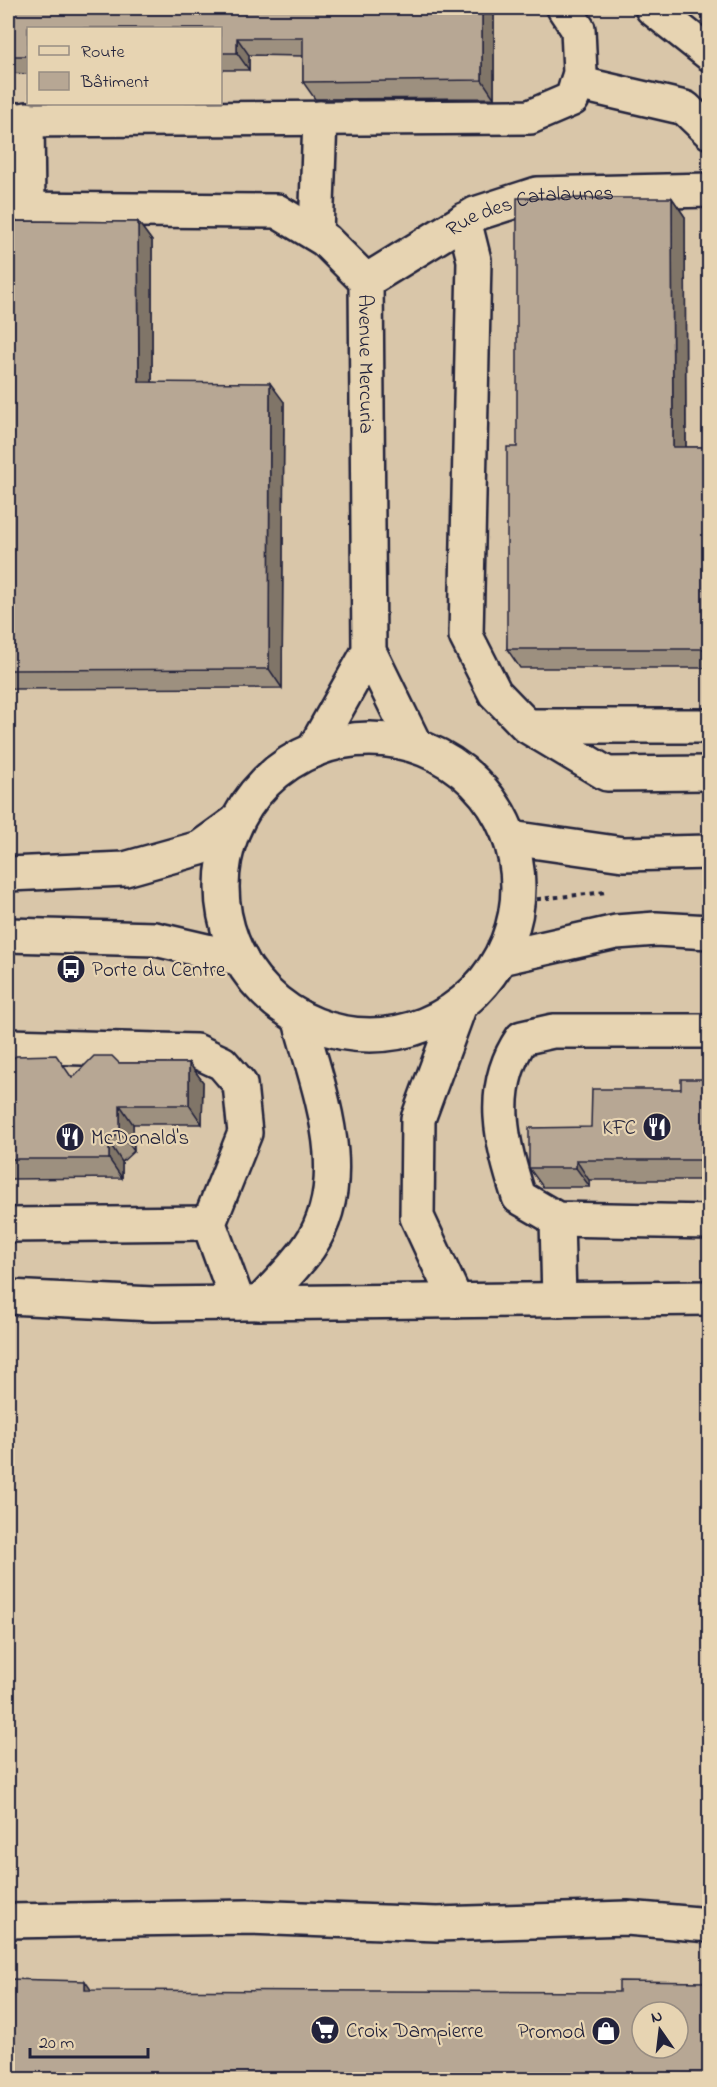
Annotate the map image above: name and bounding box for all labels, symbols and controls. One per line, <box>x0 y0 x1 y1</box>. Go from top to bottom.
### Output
legend <box>27 27 222 105</box>
text: Route <box>81 40 126 66</box>
text: Bâtiment <box>80 70 149 96</box>
street label: Rue des Catalaunes <box>441 179 614 245</box>
street label: Avenue Mercuria <box>349 294 380 434</box>
bus stop icon: Porte du Centre <box>55 953 87 985</box>
place label: Porte du Centre <box>92 956 226 986</box>
restaurant icon: KFC <box>641 1111 673 1143</box>
place label: KFC <box>602 1114 636 1144</box>
restaurant icon: McDonald's <box>54 1121 86 1153</box>
place label: McDonald's <box>91 1124 189 1154</box>
north arrow <box>630 2000 690 2060</box>
text: N <box>649 2004 665 2030</box>
supermarket icon: Croix Dampierre <box>309 2014 341 2046</box>
shop icon: Promod <box>590 2015 622 2047</box>
place label: Croix Dampierre <box>346 2017 484 2047</box>
place label: Promod <box>518 2018 585 2048</box>
scale bar <box>30 2021 148 2059</box>
text: 20 m <box>39 2031 74 2057</box>

